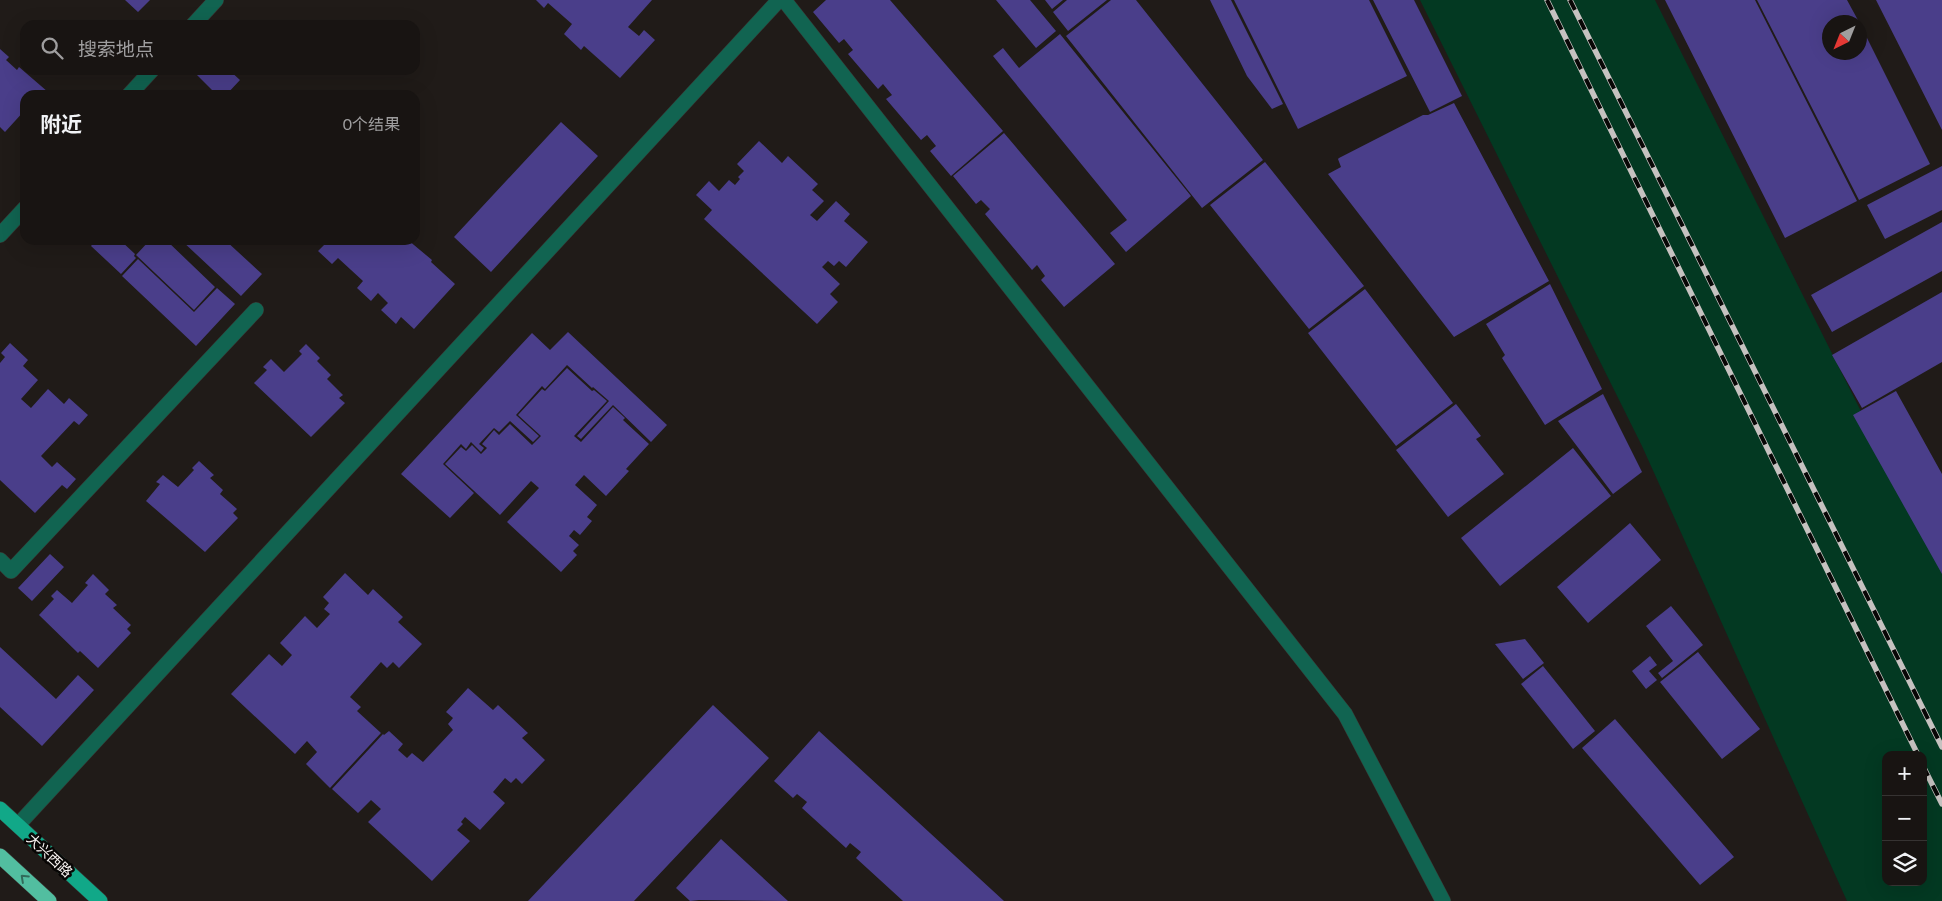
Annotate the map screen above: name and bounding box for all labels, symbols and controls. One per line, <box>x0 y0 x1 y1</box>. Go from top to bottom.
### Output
north arrow <box>1822 15 1867 60</box>
search box <box>20 20 420 75</box>
icon: search <box>38 34 66 62</box>
text: 搜索地点 <box>78 37 154 60</box>
text: 附近 <box>40 111 82 136</box>
text: 0个结果 <box>343 114 400 133</box>
map controls <box>1882 751 1927 886</box>
button: + <box>1882 751 1927 796</box>
button: − <box>1882 796 1927 841</box>
street label: 大兴西路 <box>24 830 76 880</box>
button: layers <box>1882 841 1927 886</box>
one-way arrow <box>21 875 30 884</box>

